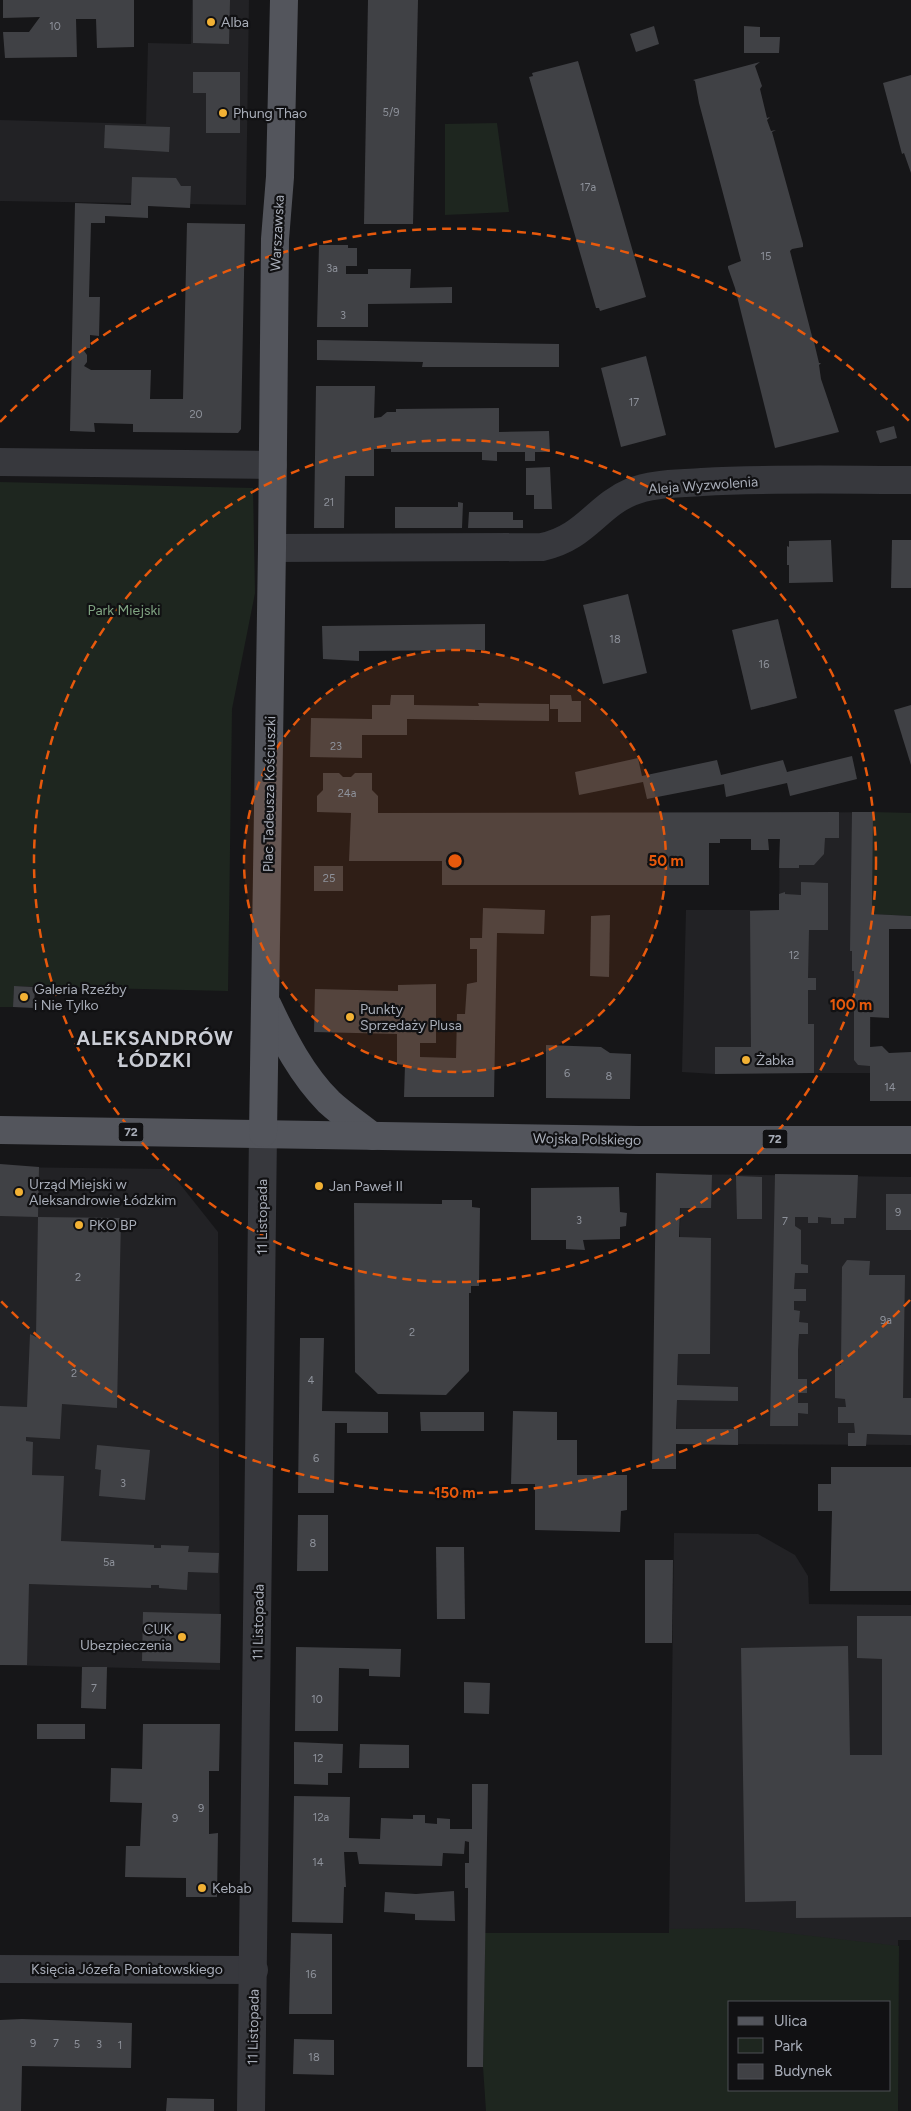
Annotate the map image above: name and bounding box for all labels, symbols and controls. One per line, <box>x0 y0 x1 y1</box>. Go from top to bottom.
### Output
place label: Alba <box>221 14 249 31</box>
marker: Alba <box>205 16 217 28</box>
house number: 10 <box>49 20 61 33</box>
place label: Phung Thao <box>233 105 307 122</box>
house number: 5/9 <box>383 106 399 119</box>
marker: Phung Thao <box>217 107 229 119</box>
house number: 17a <box>580 181 596 194</box>
street label: Warszawska <box>267 194 288 272</box>
house number: 15 <box>761 250 771 263</box>
house number: 3a <box>326 262 338 275</box>
house number: 3 <box>340 309 346 322</box>
house number: 17 <box>629 396 639 409</box>
house number: 20 <box>189 408 203 421</box>
street label: Aleja Wyzwolenia <box>648 473 759 498</box>
house number: 21 <box>324 496 334 509</box>
park label: Park Miejski <box>87 602 161 619</box>
house number: 18 <box>609 633 621 646</box>
house number: 16 <box>759 658 769 671</box>
street label: Plac Tadeusza Kościuszki <box>260 716 279 872</box>
house number: 23 <box>330 740 342 753</box>
house number: 24a <box>338 787 356 800</box>
centre of rings <box>446 852 464 870</box>
text: 50 m <box>648 852 684 870</box>
house number: 25 <box>323 872 335 885</box>
house number: 12 <box>789 949 799 962</box>
place label: Galeria Rzeźby i Nie Tylko <box>34 981 127 1014</box>
marker: Galeria Rzeźby i Nie Tylko <box>18 991 30 1003</box>
text: 100 m <box>830 996 872 1014</box>
place label: Punkty Sprzedaży Plusa <box>360 1001 462 1034</box>
marker: Punkty Sprzedaży Plusa <box>344 1011 356 1023</box>
district label: ALEKSANDRÓW ŁÓDZKI <box>76 1027 234 1072</box>
place label: Żabka <box>756 1052 794 1069</box>
marker: Żabka <box>740 1054 752 1066</box>
house number: 6 <box>564 1067 570 1080</box>
house number: 8 <box>606 1070 613 1083</box>
house number: 14 <box>884 1081 896 1094</box>
road number: 72 <box>118 1122 144 1142</box>
street label: Wojska Polskiego <box>533 1130 641 1149</box>
road number: 72 <box>762 1130 788 1148</box>
place label: Urząd Miejski w Aleksandrowie Łódzkim <box>29 1176 176 1209</box>
place label: Jan Paweł II <box>329 1178 403 1195</box>
street label: 11 Listopada <box>254 1179 271 1255</box>
marker: Jan Paweł II <box>313 1180 325 1192</box>
marker: Urząd Miejski w Aleksandrowie Łódzkim <box>13 1186 25 1198</box>
house number: 9 <box>895 1206 901 1219</box>
house number: 3 <box>576 1214 582 1227</box>
house number: 7 <box>782 1215 788 1228</box>
place label: PKO BP <box>89 1217 137 1234</box>
marker: PKO BP <box>73 1219 85 1231</box>
house number: 2 <box>75 1271 81 1284</box>
house number: 9a <box>880 1314 892 1327</box>
house number: 2 <box>409 1326 415 1339</box>
house number: 2 <box>71 1367 77 1380</box>
house number: 4 <box>308 1374 315 1387</box>
house number: 6 <box>313 1452 319 1465</box>
house number: 3 <box>120 1477 126 1490</box>
text: 150 m <box>434 1484 476 1502</box>
house number: 8 <box>310 1537 317 1550</box>
house number: 5a <box>103 1556 115 1569</box>
street label: 11 Listopada <box>249 1584 268 1660</box>
place label: CUK Ubezpieczenia <box>80 1621 172 1654</box>
marker: CUK Ubezpieczenia <box>176 1631 188 1643</box>
house number: 7 <box>91 1682 97 1695</box>
house number: 10 <box>311 1693 323 1706</box>
house number: 12 <box>313 1752 323 1765</box>
house number: 9 <box>198 1802 204 1815</box>
house number: 12a <box>313 1811 329 1824</box>
house number: 9 <box>172 1812 178 1825</box>
house number: 14 <box>312 1856 324 1869</box>
place label: Kebab <box>212 1880 252 1897</box>
marker: Kebab <box>196 1882 208 1894</box>
street label: Księcia Józefa Poniatowskiego <box>31 1961 223 1978</box>
house number: 16 <box>306 1968 316 1981</box>
street label: 11 Listopada <box>244 1989 263 2065</box>
legend <box>728 2001 891 2091</box>
text: Ulica <box>774 2012 807 2030</box>
house number: 9 <box>30 2037 36 2050</box>
house number: 7 <box>53 2037 59 2050</box>
text: Park <box>774 2037 803 2055</box>
house number: 5 <box>74 2038 80 2051</box>
house number: 3 <box>96 2038 102 2051</box>
house number: 1 <box>118 2039 122 2052</box>
house number: 18 <box>308 2051 320 2064</box>
text: Budynek <box>774 2062 833 2080</box>

